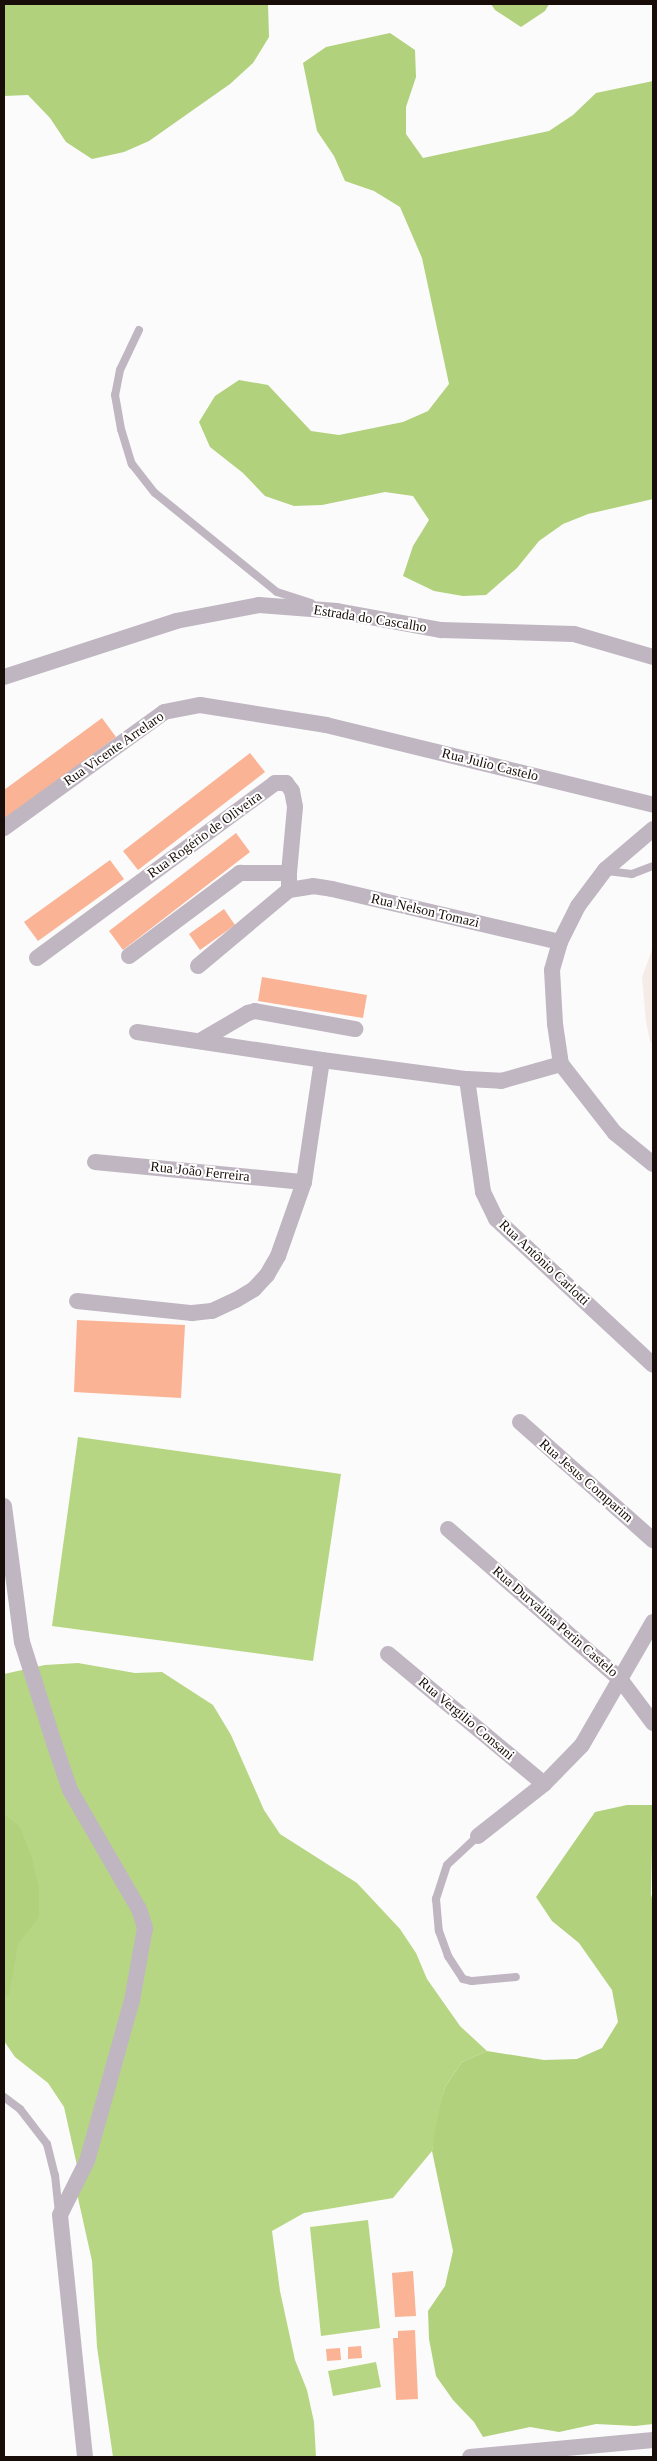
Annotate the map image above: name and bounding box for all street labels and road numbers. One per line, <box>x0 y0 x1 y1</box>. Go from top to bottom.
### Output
street label: Estrada do Cascalho <box>312 602 428 636</box>
street label: Rua Vicente Arrelaro <box>60 708 168 790</box>
street label: Rua Julio Castelo <box>440 745 540 785</box>
street label: Rua Rogério de Oliveira <box>145 788 265 882</box>
street label: Rua Nelson Tomazi <box>369 890 481 932</box>
street label: Rua João Ferreira <box>150 1158 250 1186</box>
street label: Rua Antônio Carlotti <box>495 1217 593 1309</box>
street label: Rua Jesus Comparim <box>536 1436 636 1526</box>
street label: Rua Durvalina Perin Castelo <box>489 1563 621 1681</box>
street label: Rua Vergilio Consani <box>415 1674 517 1764</box>

